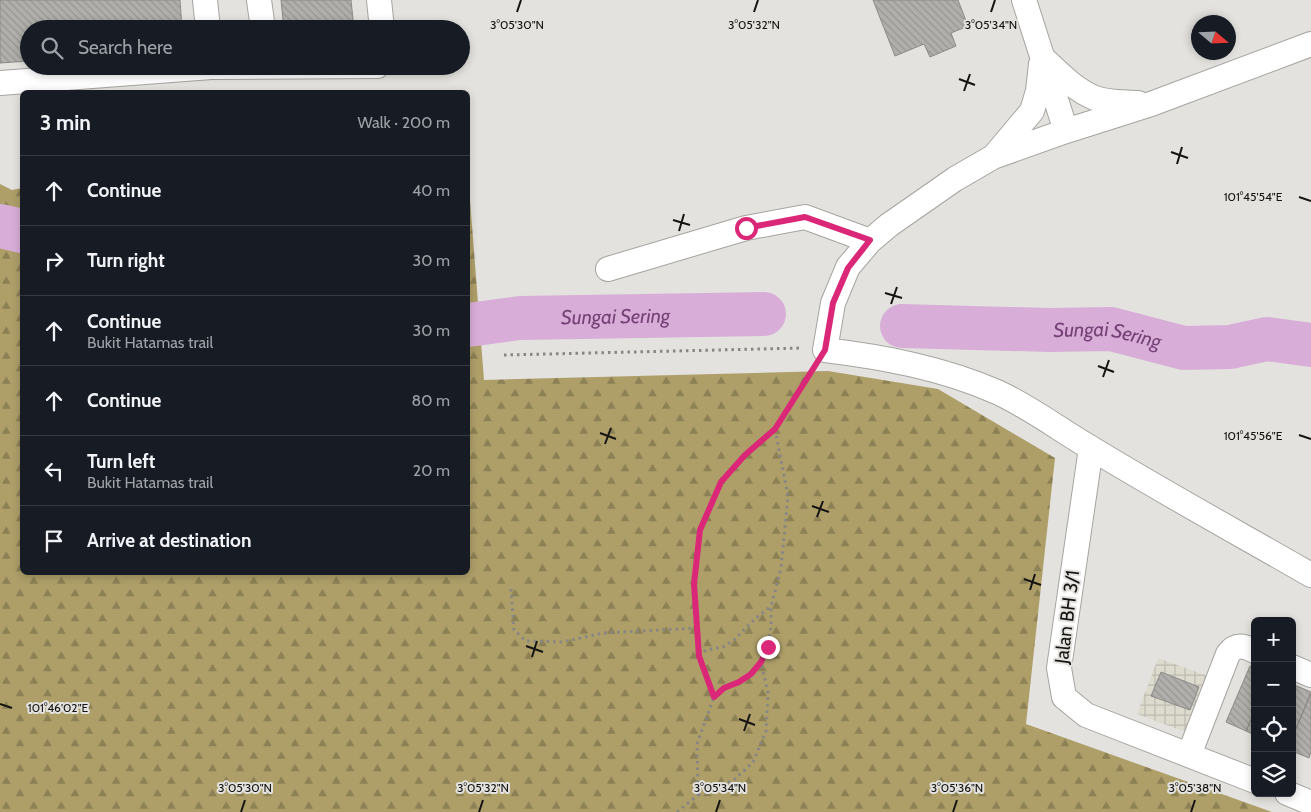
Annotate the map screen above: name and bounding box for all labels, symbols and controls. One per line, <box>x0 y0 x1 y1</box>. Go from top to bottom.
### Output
north arrow <box>1191 15 1236 60</box>
text: 3°05'30"N <box>490 17 544 32</box>
text: 3°05'32"N <box>728 17 780 32</box>
text: 3°05'34"N <box>965 17 1017 32</box>
search box <box>20 20 470 75</box>
icon: search <box>38 34 66 62</box>
text: Search here <box>78 36 172 59</box>
text: 3 min <box>40 110 91 135</box>
text: Walk · 200 m <box>358 113 450 132</box>
icon: ahead <box>40 177 68 205</box>
text: Continue <box>87 179 161 202</box>
text: 40 m <box>412 181 450 200</box>
text: 101°45'54"E <box>1224 189 1283 204</box>
route start <box>735 217 758 240</box>
icon: right <box>40 247 68 275</box>
text: Turn right <box>87 249 165 272</box>
text: 30 m <box>413 251 450 270</box>
water label: Sungai Sering <box>561 304 671 329</box>
text: Continue <box>87 310 161 333</box>
icon: ahead <box>40 317 68 345</box>
water label: Sungai Sering <box>1053 317 1165 354</box>
text: 30 m <box>413 321 450 340</box>
text: Bukit Hatamas trail <box>87 333 213 352</box>
icon: ahead <box>40 387 68 415</box>
text: Continue <box>87 389 161 412</box>
text: 80 m <box>412 391 450 410</box>
text: 101°45'56"E <box>1224 428 1283 443</box>
text: Turn left <box>87 450 155 473</box>
icon: left <box>40 457 68 485</box>
text: 20 m <box>413 461 450 480</box>
text: Bukit Hatamas trail <box>87 473 213 492</box>
icon: arrive <box>40 527 68 555</box>
text: Arrive at destination <box>87 529 251 552</box>
street label: Jalan BH 3/1 <box>1050 569 1084 666</box>
map controls <box>1251 617 1296 797</box>
button: + <box>1251 617 1296 662</box>
route end <box>757 636 780 659</box>
button: − <box>1251 662 1296 707</box>
text: 101°46'02"E <box>28 700 89 715</box>
button: locate <box>1251 707 1296 752</box>
button: layers <box>1251 752 1296 797</box>
text: 3°05'30"N <box>218 780 272 795</box>
text: 3°05'32"N <box>457 780 509 795</box>
text: 3°05'34"N <box>694 780 746 795</box>
text: 3°05'36"N <box>931 780 983 795</box>
text: 3°05'38"N <box>1169 780 1222 795</box>

